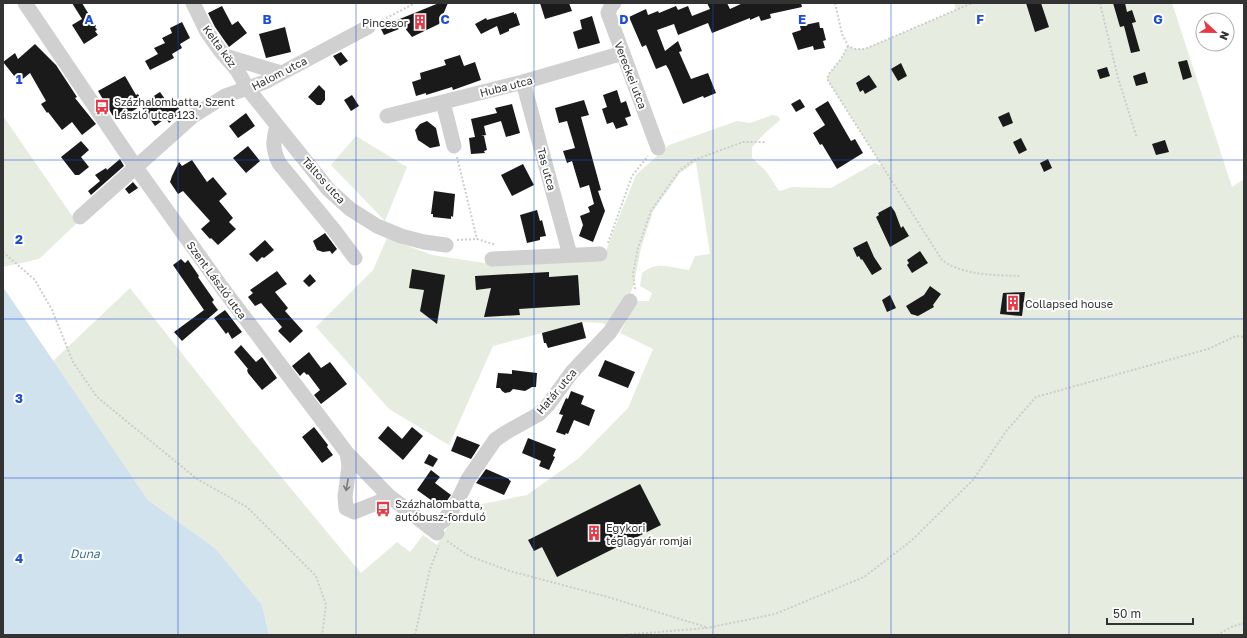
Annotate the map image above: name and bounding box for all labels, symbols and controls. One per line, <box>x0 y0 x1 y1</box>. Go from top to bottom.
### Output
text: A <box>84 11 94 27</box>
text: B <box>262 11 272 27</box>
text: C <box>440 11 450 27</box>
text: D <box>619 11 629 27</box>
text: E <box>798 11 806 27</box>
text: F <box>976 11 984 27</box>
text: G <box>1153 11 1163 27</box>
north arrow <box>1195 12 1235 52</box>
building icon: Pincesor <box>411 13 429 31</box>
place label: Pincesor <box>362 16 409 29</box>
street label: Kelta köz <box>200 23 240 70</box>
text: N <box>1217 30 1232 42</box>
street label: Vereckei utca <box>612 40 650 110</box>
street label: Halom utca <box>249 54 309 92</box>
text: 1 <box>16 71 23 87</box>
street label: Huba utca <box>478 73 534 99</box>
place label: Százhalombatta, Szent László utca 123. <box>114 95 235 121</box>
bus stop icon: Százhalombatta, Szent László utca 123. <box>93 98 111 116</box>
street label: Tas utca <box>535 146 559 192</box>
street label: Táltos utca <box>300 154 348 206</box>
text: 2 <box>15 231 23 247</box>
street label: Szent László utca <box>184 239 250 321</box>
building icon: Collapsed house <box>1004 294 1022 312</box>
place label: Collapsed house <box>1025 297 1113 310</box>
street label: Határ utca <box>533 366 579 416</box>
text: 3 <box>15 390 23 406</box>
one-way arrow <box>343 478 351 491</box>
place label: Százhalombatta, autóbusz-forduló <box>395 497 486 523</box>
bus stop icon: Százhalombatta, autóbusz-forduló <box>374 500 392 518</box>
place label: Egykori téglagyár romjai <box>606 521 692 547</box>
building icon: Egykori téglagyár romjai <box>585 524 603 542</box>
water label: Duna <box>70 546 101 561</box>
text: 4 <box>15 550 23 566</box>
scale bar <box>1107 600 1193 626</box>
text: 50 m <box>1113 606 1141 621</box>

